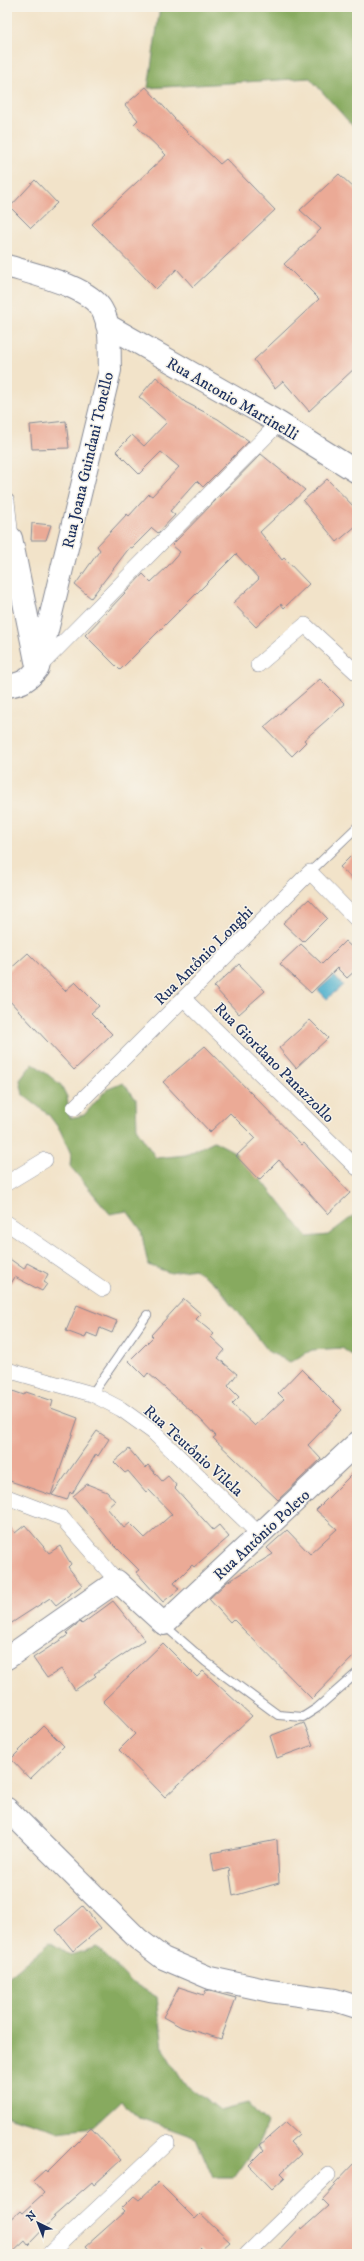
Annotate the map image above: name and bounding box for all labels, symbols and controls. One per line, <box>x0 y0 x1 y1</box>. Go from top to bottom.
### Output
street label: Rua Antonio Martinelli <box>163 353 302 445</box>
street label: Rua Joana Guindani Tonello <box>58 370 118 550</box>
street label: Rua Antônio Longhi <box>150 902 257 1009</box>
street label: Rua Giordano Panazzollo <box>210 998 339 1127</box>
street label: Rua Teutônio Vilela <box>139 1401 247 1501</box>
street label: Rua Antônio Poleto <box>209 1485 314 1585</box>
north arrow <box>18 2203 58 2243</box>
text: N <box>24 2208 40 2225</box>

